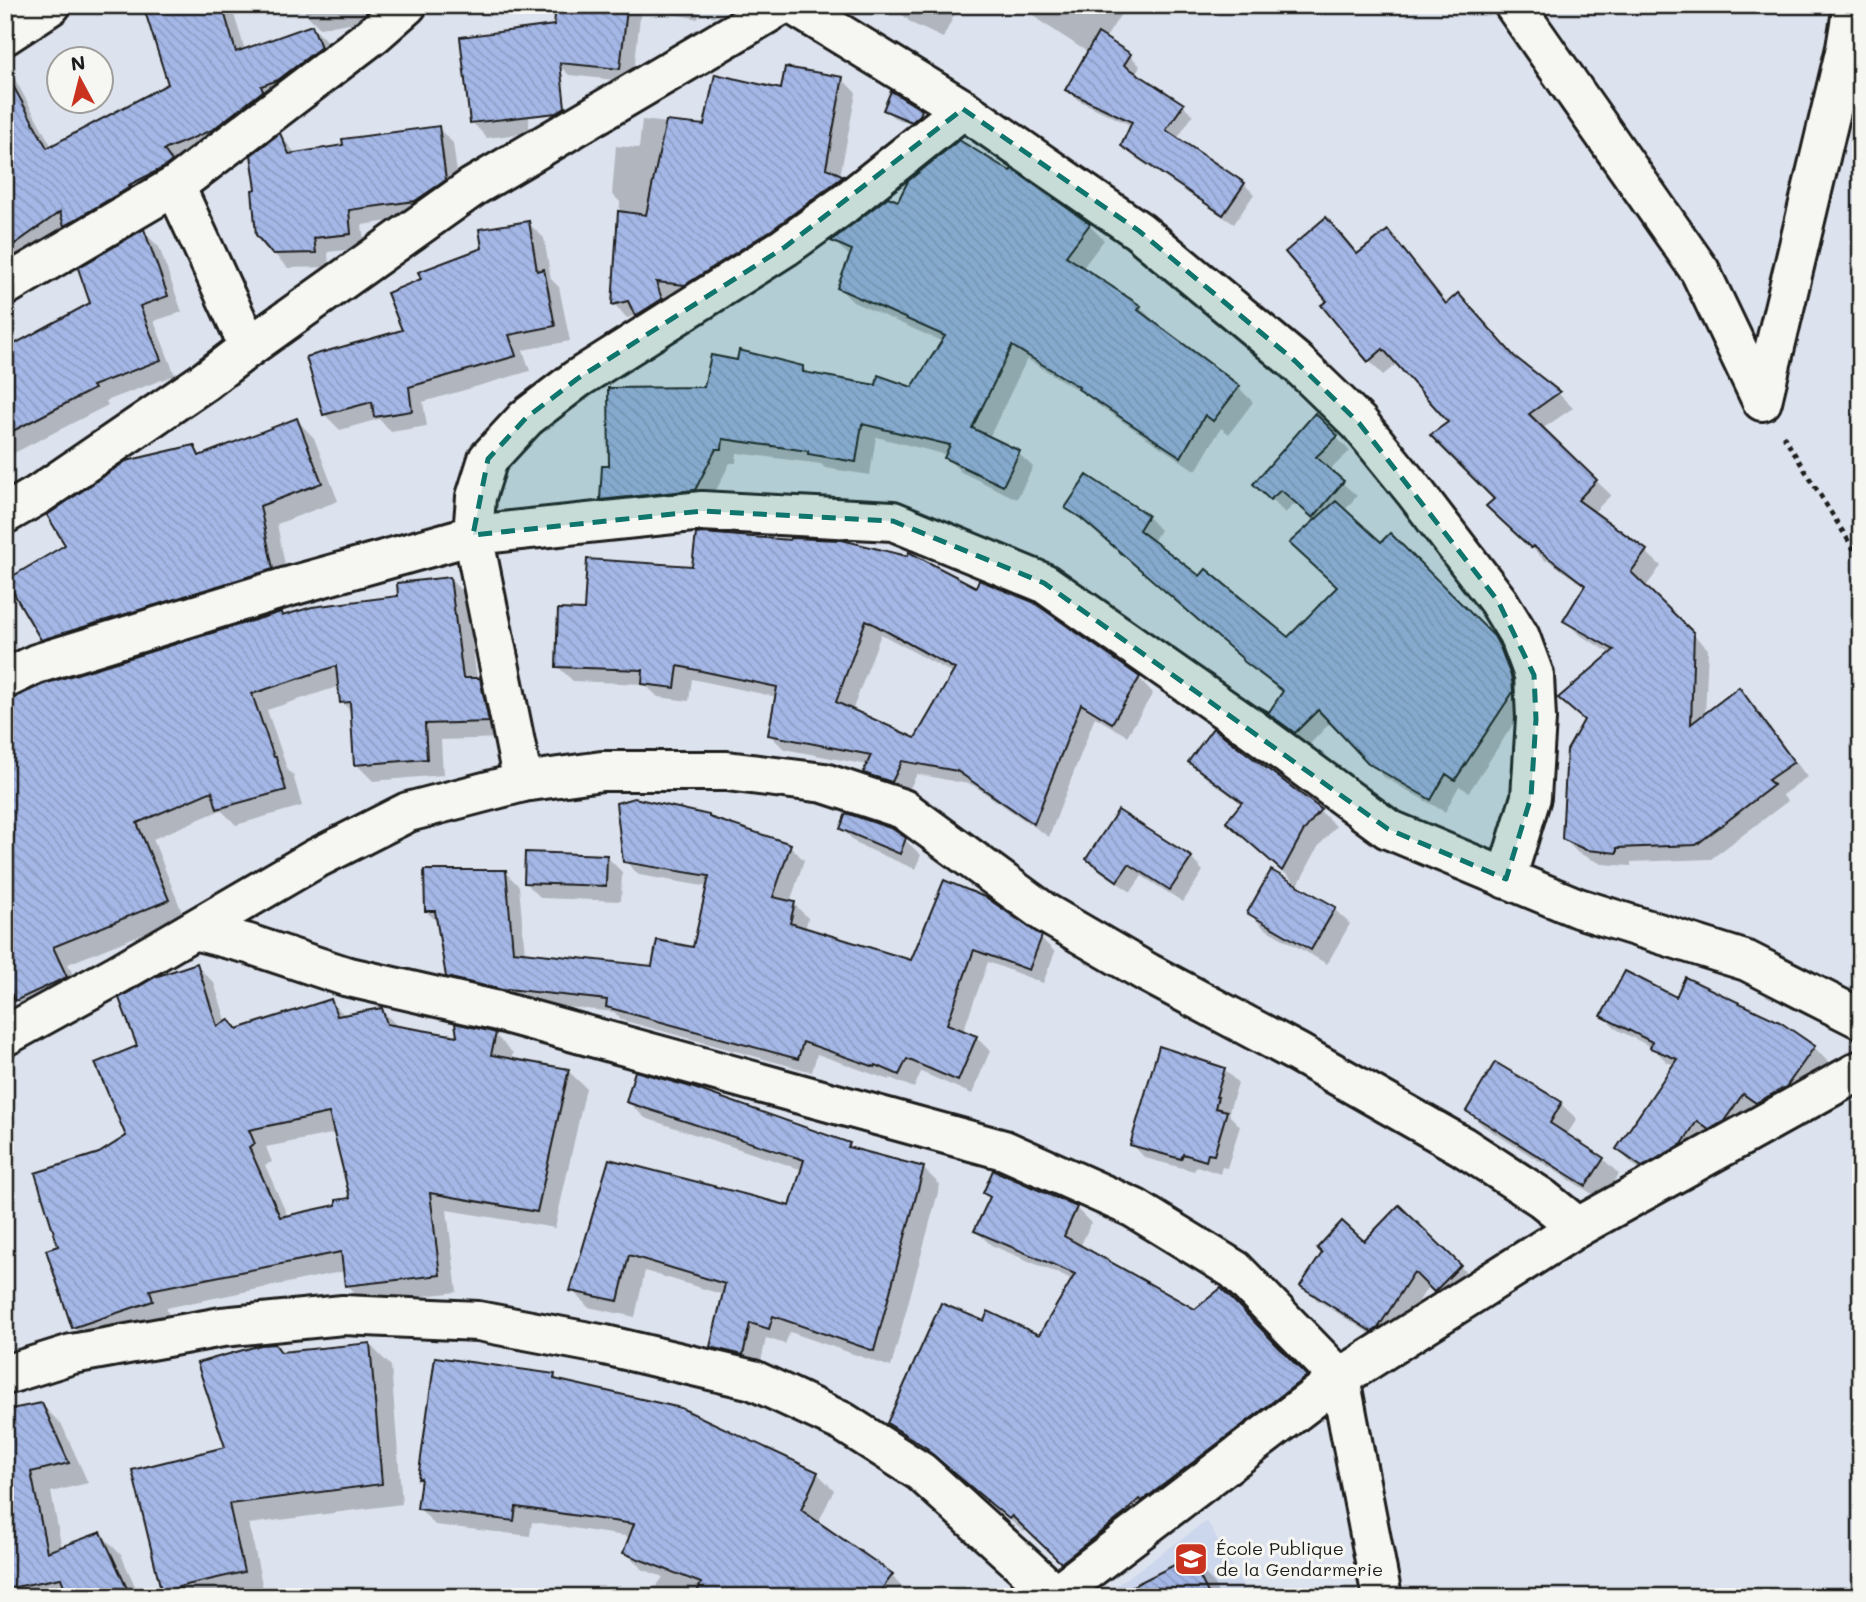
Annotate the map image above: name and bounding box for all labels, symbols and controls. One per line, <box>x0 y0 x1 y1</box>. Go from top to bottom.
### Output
north arrow <box>46 46 116 116</box>
text: N <box>69 49 87 76</box>
place label: École Publique de la Gendarmerie <box>1216 1536 1383 1581</box>
school or university icon: École Publique de la Gendarmerie <box>1172 1540 1210 1578</box>

